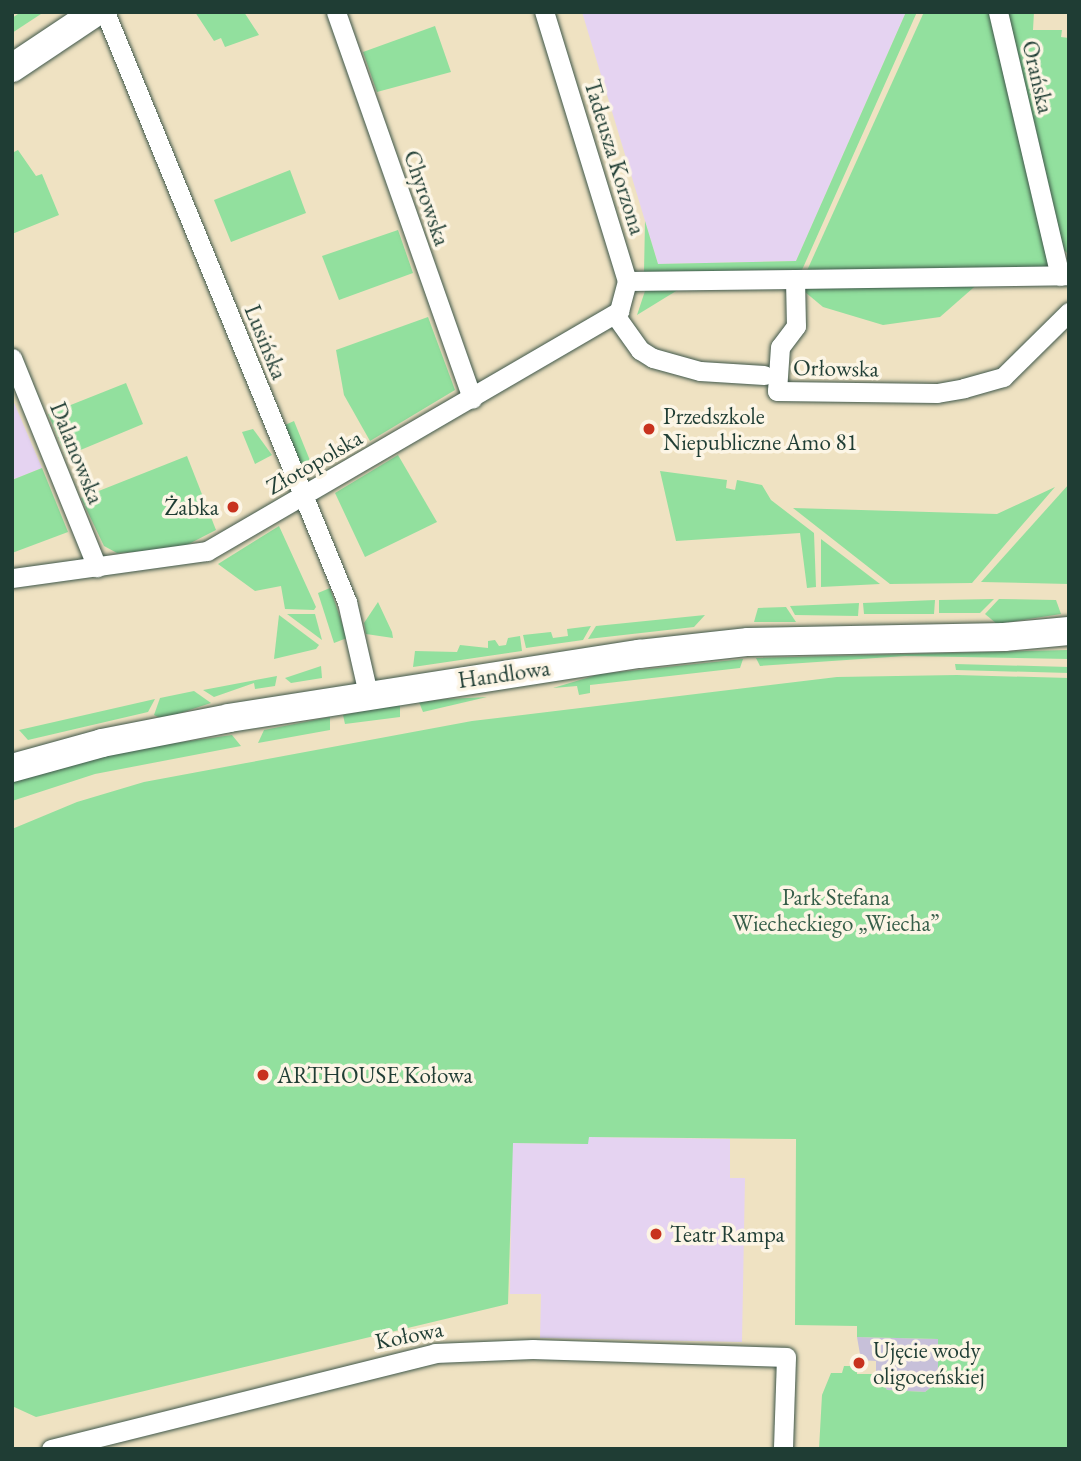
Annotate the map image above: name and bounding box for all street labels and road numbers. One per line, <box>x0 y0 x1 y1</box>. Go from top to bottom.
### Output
street label: Orańska <box>1016 38 1060 116</box>
street label: Tadeusza Korzona <box>578 76 652 238</box>
street label: Chyrowska <box>398 147 456 249</box>
street label: Lusińska <box>239 301 293 383</box>
street label: Orłowska <box>793 353 879 383</box>
street label: Dalanowska <box>44 398 110 508</box>
street label: Złotopolska <box>261 424 367 500</box>
street label: Handlowa <box>456 654 552 694</box>
street label: Kołowa <box>373 1315 445 1355</box>

